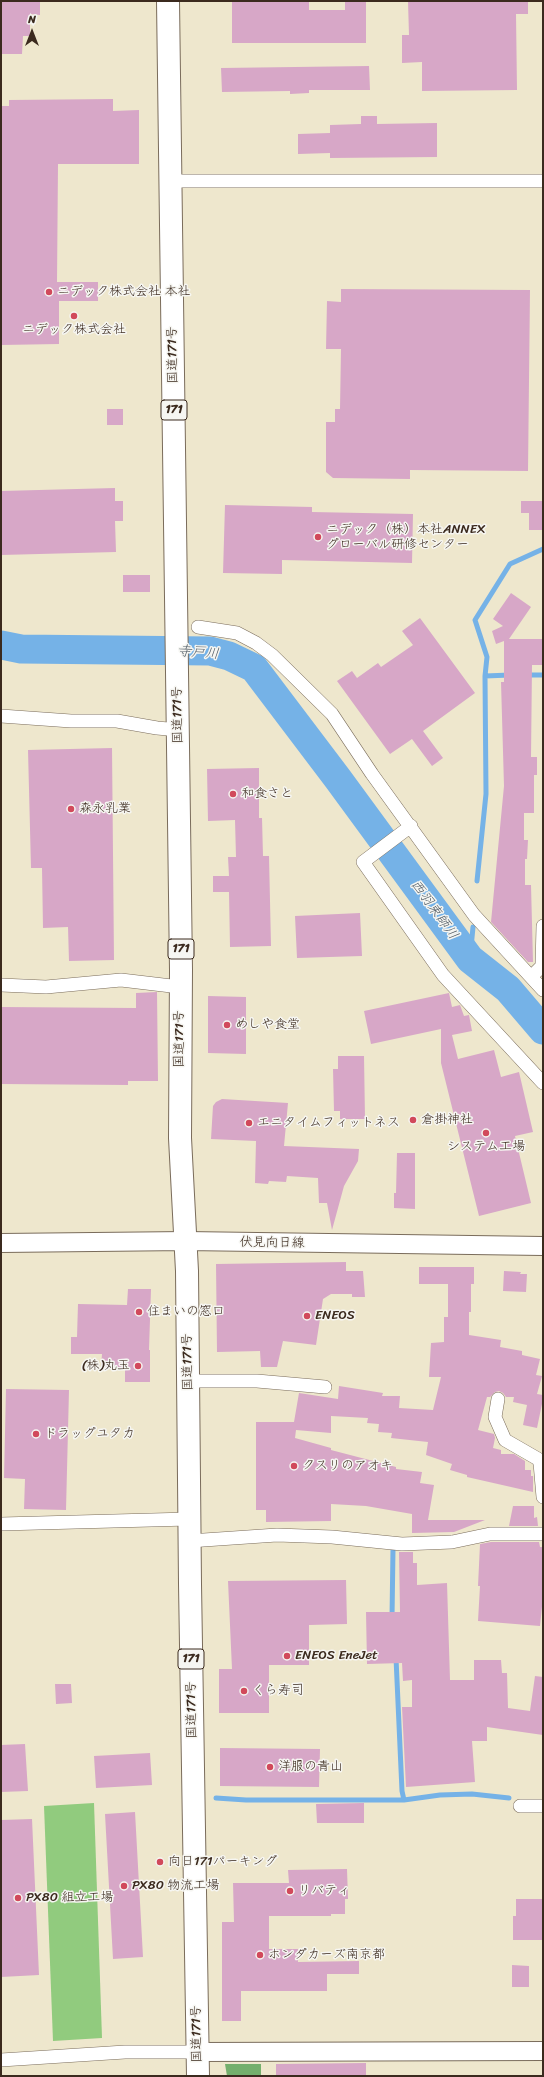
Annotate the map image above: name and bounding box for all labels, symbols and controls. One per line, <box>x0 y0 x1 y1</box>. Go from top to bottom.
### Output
text: N <box>28 10 36 29</box>
north arrow <box>12 12 52 52</box>
place label: ニデック株式会社 本社 <box>57 284 190 300</box>
marker: ニデック株式会社 本社 <box>44 287 54 297</box>
marker: ニデック株式会社 <box>69 311 79 321</box>
place label: ニデック株式会社 <box>22 322 126 338</box>
street label: 国道171号 <box>165 326 181 384</box>
road number: 171 <box>161 400 187 420</box>
place label: ニデック（株）本社ANNEX グローバル研修センター <box>326 522 485 553</box>
marker: ニデック（株）本社ANNEX グローバル研修センター <box>313 532 323 542</box>
water label: 寺戸川 <box>176 643 220 663</box>
street label: 国道171号 <box>170 686 186 744</box>
place label: 和食さと <box>241 786 293 802</box>
marker: 和食さと <box>228 789 238 799</box>
place label: 森永乳業 <box>79 801 131 817</box>
marker: 森永乳業 <box>66 804 76 814</box>
water label: 西羽束師川 <box>407 877 461 943</box>
road number: 171 <box>168 939 194 959</box>
street label: 国道171号 <box>172 1010 188 1068</box>
place label: めしや食堂 <box>235 1017 300 1033</box>
marker: めしや食堂 <box>222 1020 232 1030</box>
place label: 倉掛神社 <box>421 1112 473 1128</box>
place label: エニタイムフィットネス <box>257 1115 400 1131</box>
marker: 倉掛神社 <box>408 1115 418 1125</box>
marker: エニタイムフィットネス <box>244 1118 254 1128</box>
marker: システム工場 <box>481 1128 491 1138</box>
place label: システム工場 <box>447 1139 525 1155</box>
street label: 伏見向日線 <box>239 1235 305 1251</box>
place label: 住まいの窓口 <box>147 1304 225 1320</box>
marker: 住まいの窓口 <box>134 1307 144 1317</box>
place label: ENEOS <box>315 1308 355 1324</box>
marker: ENEOS <box>302 1311 312 1321</box>
street label: 国道171号 <box>180 1333 196 1391</box>
place label: (株)丸玉 <box>82 1358 130 1374</box>
marker: (株)丸玉 <box>133 1361 143 1371</box>
place label: ドラッグユタカ <box>44 1426 135 1442</box>
marker: ドラッグユタカ <box>31 1429 41 1439</box>
place label: クスリのアオキ <box>302 1458 393 1474</box>
marker: クスリのアオキ <box>289 1461 299 1471</box>
place label: ENEOS EneJet <box>295 1648 378 1664</box>
road number: 171 <box>178 1649 204 1669</box>
marker: ENEOS EneJet <box>282 1651 292 1661</box>
street label: 国道171号 <box>184 1681 200 1739</box>
place label: くら寿司 <box>252 1683 304 1699</box>
marker: くら寿司 <box>239 1686 249 1696</box>
place label: 洋服の青山 <box>278 1759 343 1775</box>
marker: 洋服の青山 <box>265 1762 275 1772</box>
place label: 向日171パーキング <box>168 1854 278 1870</box>
marker: 向日171パーキング <box>155 1857 165 1867</box>
place label: PX80 物流工場 <box>132 1878 219 1894</box>
marker: PX80 物流工場 <box>119 1881 129 1891</box>
place label: リバティ <box>298 1883 350 1899</box>
marker: リバティ <box>285 1886 295 1896</box>
place label: PX80 組立工場 <box>26 1890 113 1906</box>
marker: PX80 組立工場 <box>13 1893 23 1903</box>
place label: ホンダカーズ南京都 <box>268 1947 385 1963</box>
marker: ホンダカーズ南京都 <box>255 1950 265 1960</box>
street label: 国道171号 <box>189 2005 205 2063</box>

